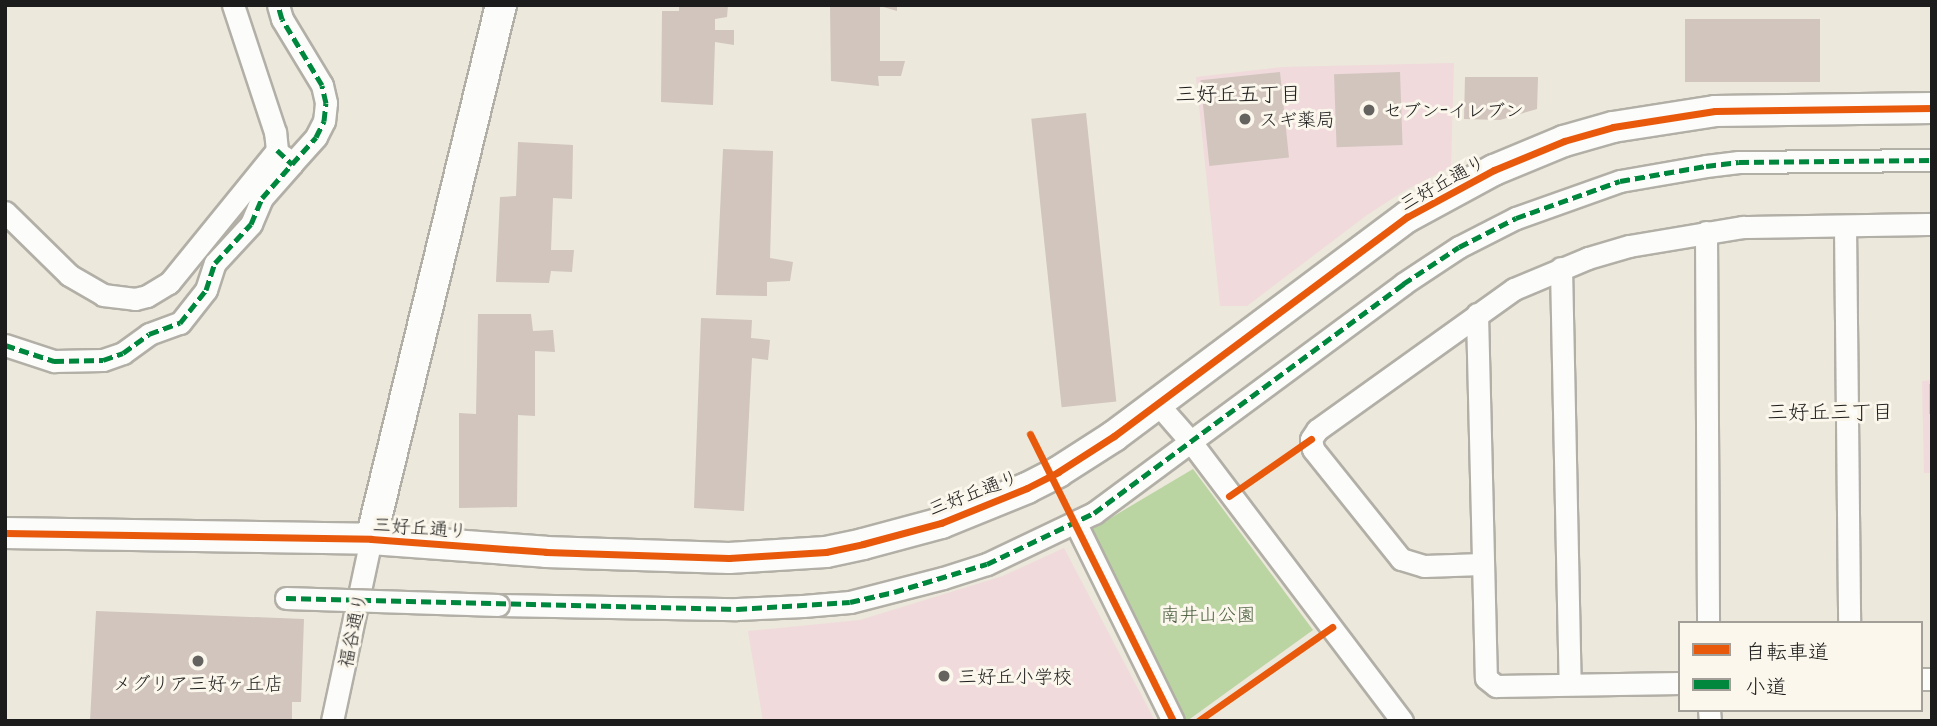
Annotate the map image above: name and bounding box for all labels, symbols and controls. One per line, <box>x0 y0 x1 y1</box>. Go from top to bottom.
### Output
district label: 三好丘五丁目 <box>1175 80 1301 106</box>
place label: セブン-イレブン <box>1383 99 1524 121</box>
marker: セブン-イレブン <box>1361 102 1377 118</box>
place label: スギ薬局 <box>1259 108 1335 130</box>
marker: スギ薬局 <box>1237 111 1253 127</box>
street label: 三好丘通り <box>1395 149 1489 215</box>
district label: 三好丘三丁目 <box>1767 398 1893 424</box>
street label: 三好丘通り <box>925 464 1021 520</box>
street label: 三好丘通り <box>372 512 468 542</box>
street label: 福谷通り <box>333 590 371 670</box>
park label: 南井山公園 <box>1161 603 1255 625</box>
legend <box>1678 621 1923 712</box>
text: 自転車道 <box>1745 637 1829 664</box>
marker: メグリア三好ヶ丘店 <box>190 653 206 669</box>
place label: 三好丘小学校 <box>958 665 1072 687</box>
marker: 三好丘小学校 <box>936 668 952 684</box>
place label: メグリア三好ヶ丘店 <box>113 672 283 694</box>
text: 小道 <box>1745 672 1787 699</box>

